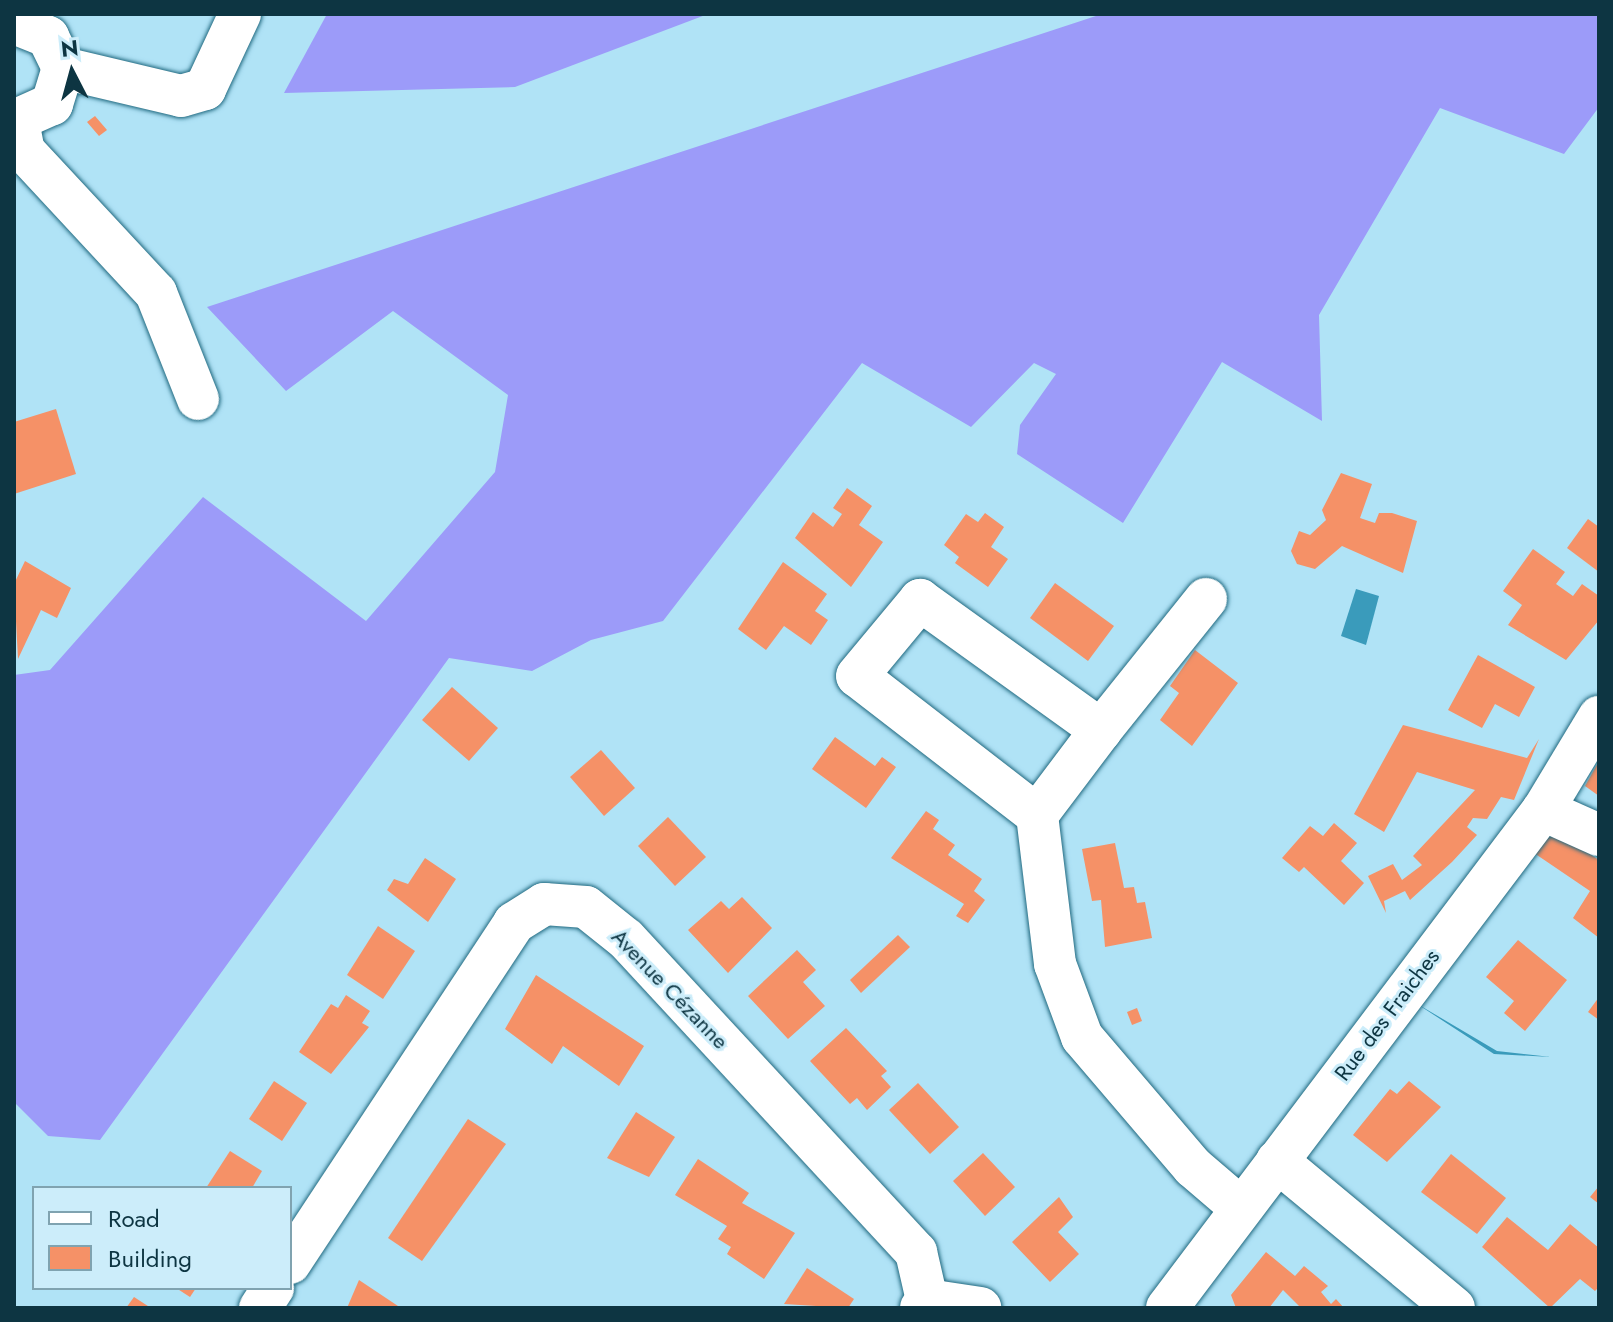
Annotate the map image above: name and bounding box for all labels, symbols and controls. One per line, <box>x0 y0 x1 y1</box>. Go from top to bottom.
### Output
text: N <box>59 31 80 65</box>
north arrow <box>32 32 112 112</box>
street label: Avenue Cézanne <box>606 923 734 1055</box>
street label: Rue des Fraiches <box>1329 944 1445 1086</box>
legend <box>32 1186 292 1290</box>
text: Road <box>108 1201 160 1236</box>
text: Building <box>108 1241 192 1276</box>

